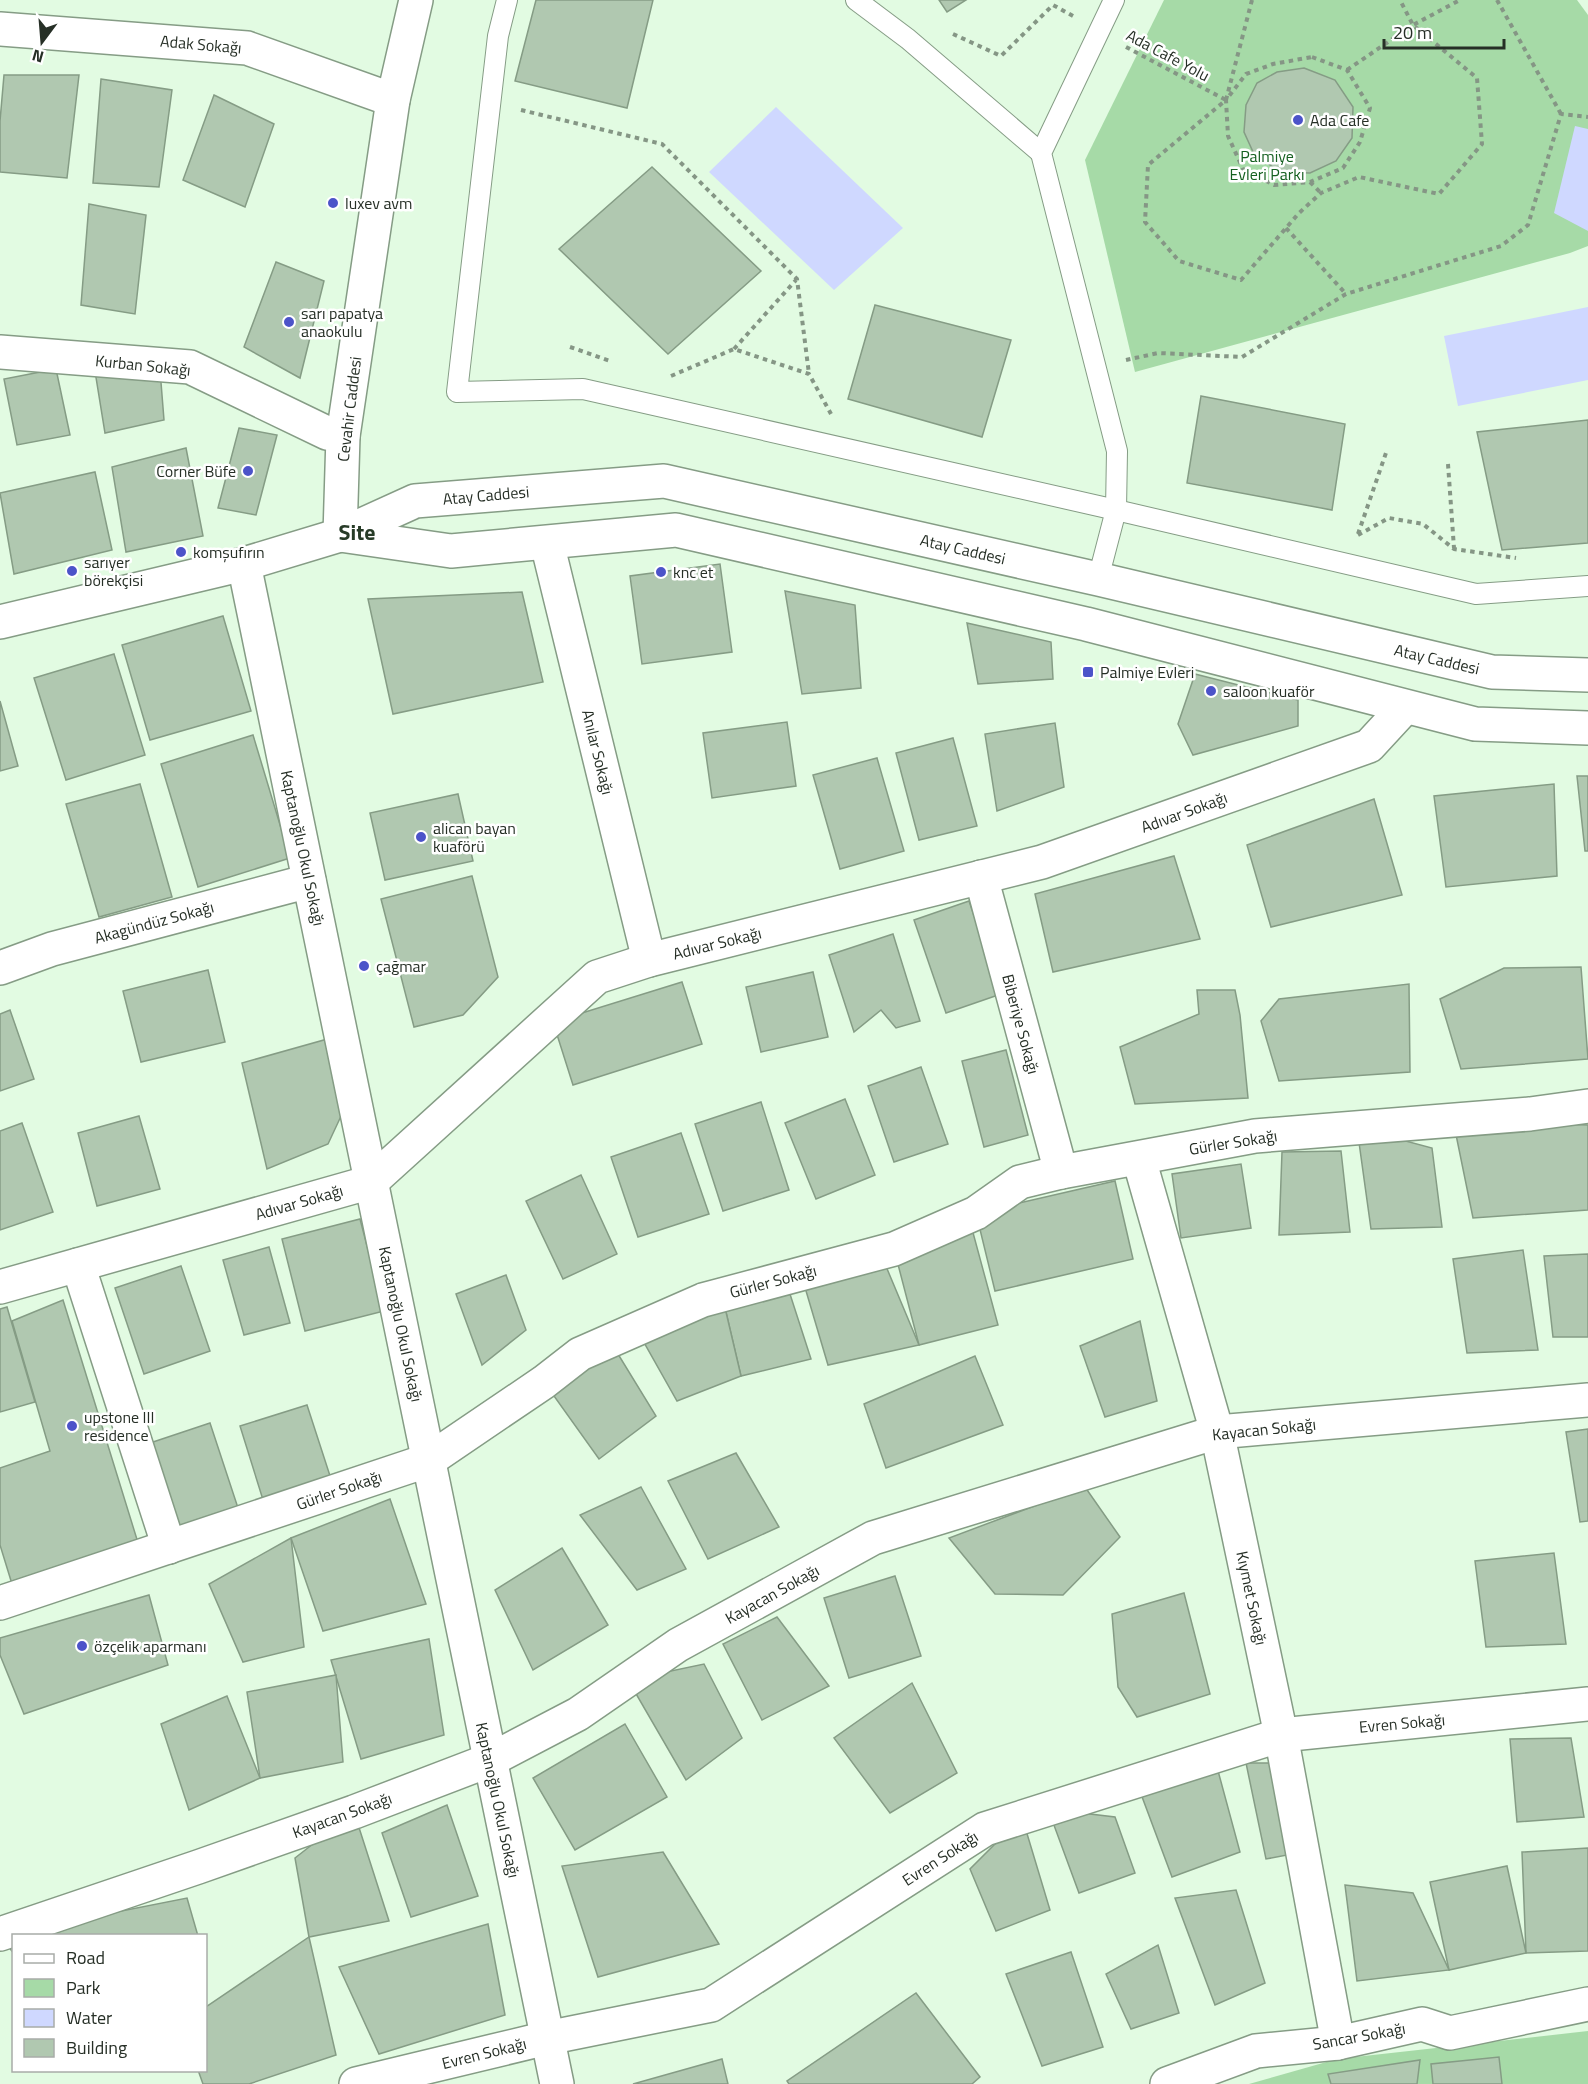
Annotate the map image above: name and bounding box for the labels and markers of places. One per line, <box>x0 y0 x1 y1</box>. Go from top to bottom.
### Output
place label: Ada Cafe <box>1310 108 1369 132</box>
marker: Ada Cafe <box>1291 113 1305 127</box>
place label: luxev avm <box>345 191 412 215</box>
marker: luxev avm <box>326 196 340 210</box>
place label: sarı papatya anaokulu <box>301 301 383 343</box>
marker: sarı papatya anaokulu <box>282 315 296 329</box>
place label: Corner Büfe <box>156 459 236 483</box>
marker: Corner Büfe <box>241 464 255 478</box>
place label: komşufırın <box>193 540 265 564</box>
marker: komşufırın <box>174 545 188 559</box>
place label: sarıyer börekçisi <box>84 550 143 592</box>
place label: knc et <box>673 560 714 584</box>
marker: sarıyer börekçisi <box>65 564 79 578</box>
marker: knc et <box>654 565 668 579</box>
place label: Palmiye Evleri <box>1100 660 1194 684</box>
marker: Palmiye Evleri <box>1081 665 1095 679</box>
place label: saloon kuaför <box>1223 679 1315 703</box>
marker: saloon kuaför <box>1204 684 1218 698</box>
place label: alican bayan kuaförü <box>433 816 516 858</box>
marker: alican bayan kuaförü <box>414 830 428 844</box>
place label: çağmar <box>376 954 427 978</box>
marker: çağmar <box>357 959 371 973</box>
place label: upstone III residence <box>84 1405 154 1447</box>
marker: upstone III residence <box>65 1419 79 1433</box>
place label: özçelik aparmanı <box>94 1634 206 1658</box>
marker: özçelik aparmanı <box>75 1639 89 1653</box>

